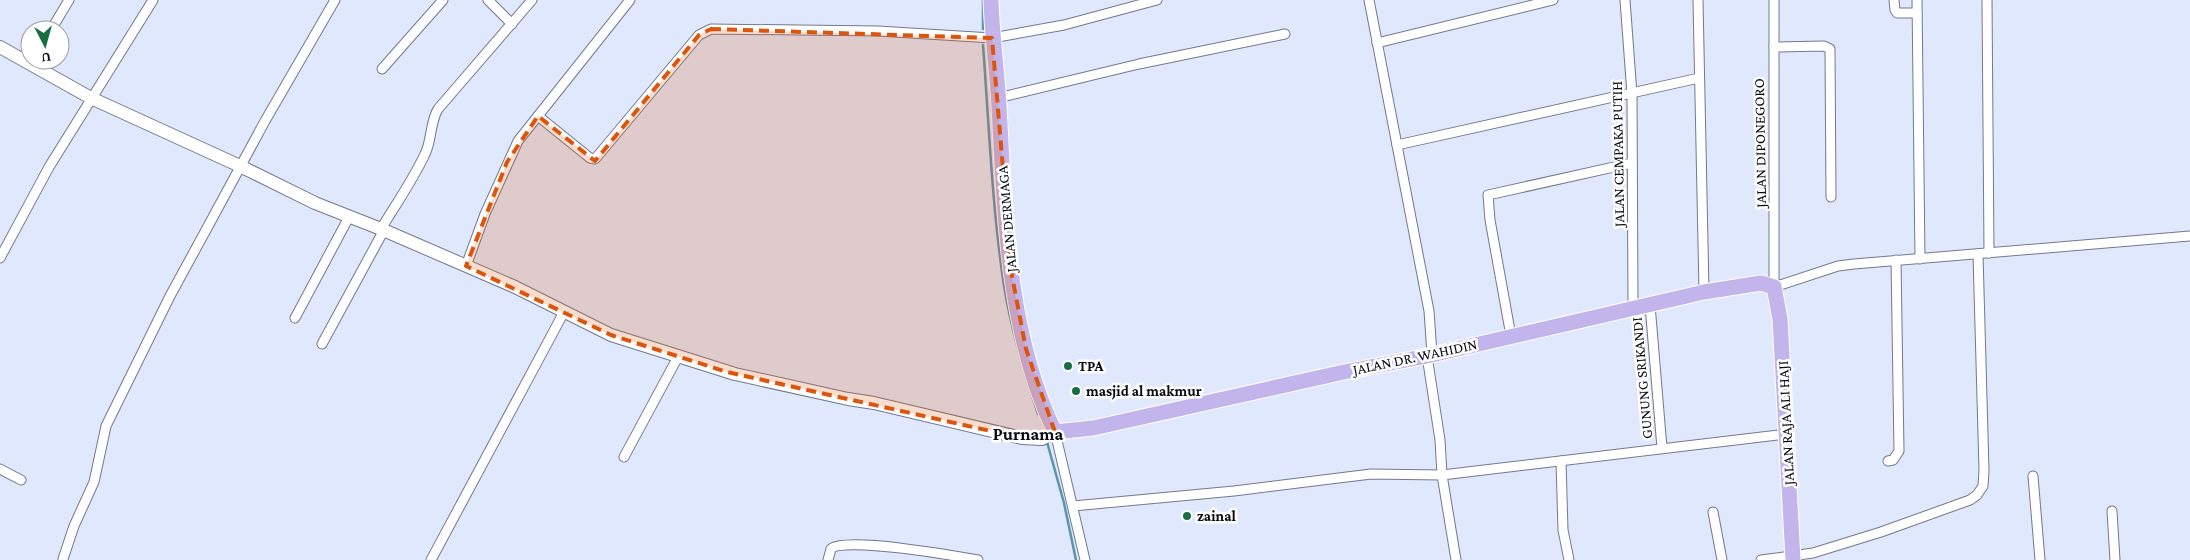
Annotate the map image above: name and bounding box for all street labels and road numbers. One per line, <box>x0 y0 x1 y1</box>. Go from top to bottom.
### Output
street label: JALAN DIPONEGORO <box>1751 78 1770 210</box>
street label: JALAN CEMPAKA PUTIH <box>1609 81 1628 229</box>
street label: JALAN DERMAGA <box>994 164 1021 275</box>
street label: GUNUNG SRIKANDI <box>1629 316 1655 440</box>
street label: JALAN DR. WAHIDIN <box>1349 336 1479 379</box>
street label: JALAN RAJA ALI HAJI <box>1775 360 1798 488</box>

